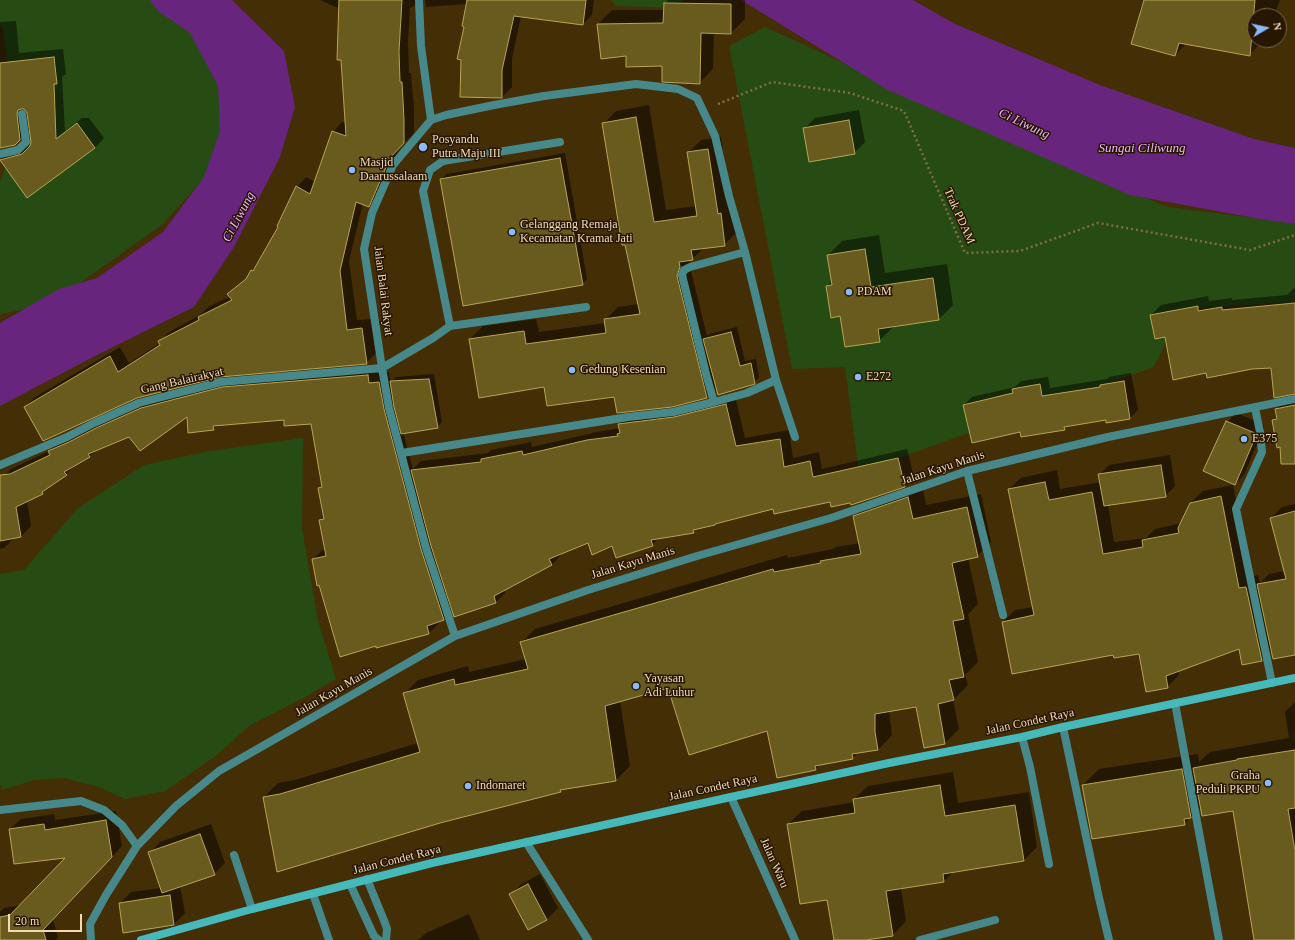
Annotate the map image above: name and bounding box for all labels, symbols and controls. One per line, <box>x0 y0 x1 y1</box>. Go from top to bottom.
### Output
north arrow <box>1247 8 1287 48</box>
text: N <box>1271 21 1284 31</box>
water label: Ci Liwung <box>996 105 1052 143</box>
place label: Posyandu Putra Maju III <box>432 133 501 161</box>
marker: Posyandu Putra Maju III <box>417 141 429 153</box>
water label: Sungai Ciliwung <box>1098 141 1186 157</box>
place label: Masjid Daarussalaam <box>360 156 427 184</box>
marker: Masjid Daarussalaam <box>347 165 357 175</box>
street label: Trak PDAM <box>940 186 978 246</box>
water label: Ci Liwung <box>219 189 259 245</box>
place label: Gelanggang Remaja Kecamatan Kramat Jati <box>520 218 633 246</box>
marker: Gelanggang Remaja Kecamatan Kramat Jati <box>507 227 517 237</box>
street label: Jalan Balai Rakyat <box>370 245 396 337</box>
place label: PDAM <box>857 285 892 299</box>
marker: PDAM <box>844 287 854 297</box>
place label: Gedung Kesenian <box>580 363 666 377</box>
street label: Gang Balairakyat <box>139 365 225 397</box>
marker: Gedung Kesenian <box>567 365 577 375</box>
place label: E272 <box>866 370 891 384</box>
marker: E272 <box>853 372 863 382</box>
place label: E375 <box>1252 432 1277 446</box>
marker: E375 <box>1239 434 1249 444</box>
street label: Jalan Kayu Manis <box>900 448 986 488</box>
street label: Jalan Kayu Manis <box>589 543 677 583</box>
street label: Jalan Kayu Manis <box>293 664 375 720</box>
place label: Yayasan Adi Luhur <box>644 672 694 700</box>
marker: Yayasan Adi Luhur <box>631 681 641 691</box>
street label: Jalan Condet Raya <box>984 706 1076 738</box>
place label: Graha Peduli PKPU <box>1196 769 1260 797</box>
street label: Jalan Condet Raya <box>667 772 759 804</box>
marker: Graha Peduli PKPU <box>1263 778 1273 788</box>
place label: Indomaret <box>476 779 525 793</box>
marker: Indomaret <box>463 781 473 791</box>
street label: Jalan Waru <box>757 836 791 890</box>
street label: Jalan Condet Raya <box>352 842 442 878</box>
scale bar <box>10 906 84 932</box>
text: 20 m <box>15 914 39 928</box>

